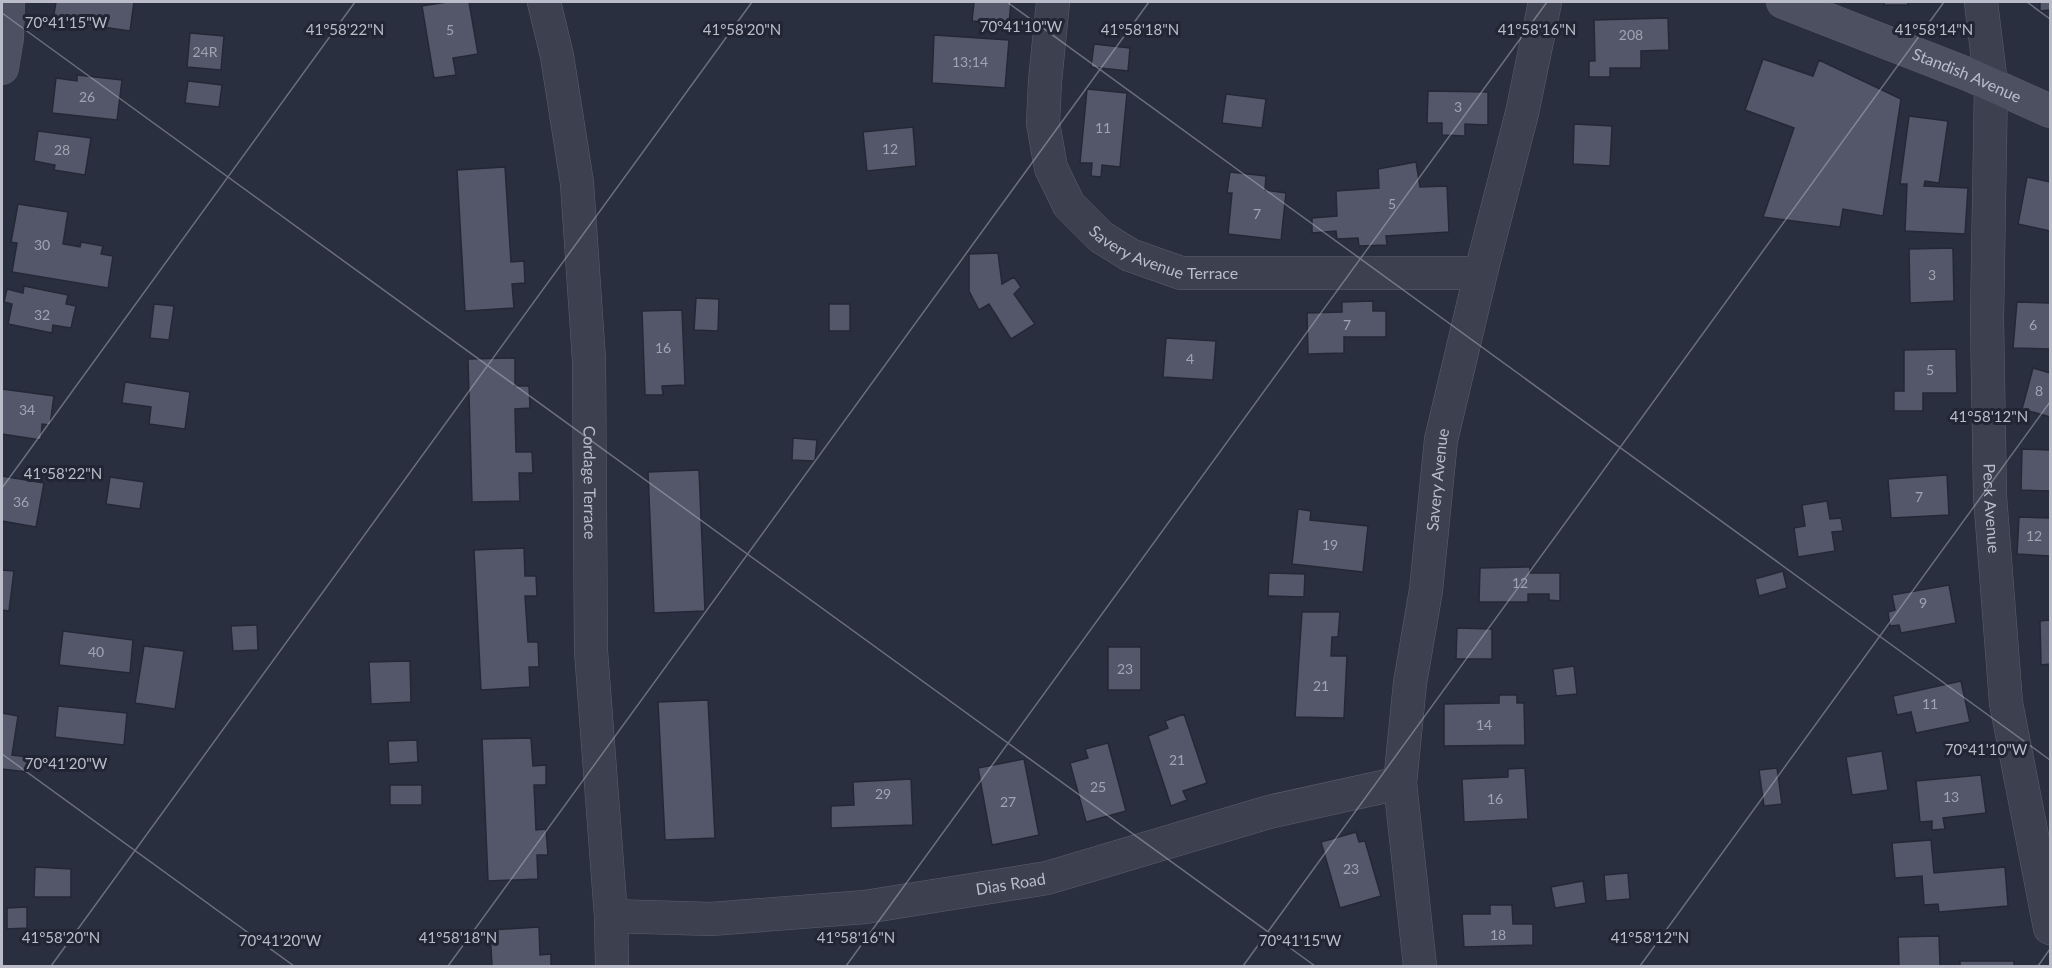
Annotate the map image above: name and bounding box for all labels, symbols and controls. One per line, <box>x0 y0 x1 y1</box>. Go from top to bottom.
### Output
text: 70°41'15"W <box>25 13 108 31</box>
text: 70°41'10"W <box>980 17 1063 35</box>
text: 41°58'22"N <box>306 20 384 38</box>
text: 41°58'20"N <box>703 20 781 38</box>
text: 41°58'18"N <box>1101 20 1179 38</box>
text: 41°58'16"N <box>1498 20 1576 38</box>
text: 41°58'14"N <box>1895 20 1973 38</box>
house number: 5 <box>446 21 454 38</box>
house number: 208 <box>1619 26 1643 43</box>
house number: 24R <box>192 43 218 60</box>
street label: Standish Avenue <box>1910 44 2025 106</box>
house number: 13;14 <box>952 53 988 70</box>
house number: 26 <box>79 88 95 105</box>
house number: 3 <box>1454 98 1462 115</box>
house number: 11 <box>1095 119 1111 136</box>
house number: 12 <box>882 140 898 157</box>
house number: 28 <box>54 141 70 158</box>
house number: 5 <box>1388 195 1396 212</box>
house number: 7 <box>1253 205 1261 222</box>
street label: Savery Avenue Terrace <box>1086 221 1238 282</box>
house number: 30 <box>34 236 50 253</box>
house number: 3 <box>1928 266 1936 283</box>
house number: 32 <box>34 306 50 323</box>
house number: 7 <box>1343 316 1351 333</box>
house number: 6 <box>2029 316 2037 333</box>
house number: 16 <box>655 339 671 356</box>
house number: 4 <box>1186 350 1194 367</box>
house number: 5 <box>1926 361 1934 378</box>
house number: 8 <box>2035 382 2043 399</box>
house number: 34 <box>19 401 35 418</box>
text: 41°58'12"N <box>1950 407 2028 425</box>
street label: Cordage Terrace <box>580 426 600 539</box>
street label: Savery Avenue <box>1422 426 1453 532</box>
street label: Peck Avenue <box>1980 463 2004 554</box>
text: 41°58'22"N <box>24 464 102 482</box>
house number: 7 <box>1915 488 1923 505</box>
house number: 36 <box>13 493 29 510</box>
house number: 12 <box>2026 527 2042 544</box>
house number: 19 <box>1322 536 1338 553</box>
house number: 12 <box>1512 574 1528 591</box>
house number: 9 <box>1919 594 1927 611</box>
house number: 40 <box>88 643 104 660</box>
house number: 23 <box>1117 660 1133 677</box>
house number: 21 <box>1313 677 1329 694</box>
house number: 11 <box>1922 695 1938 712</box>
house number: 14 <box>1476 716 1492 733</box>
text: 70°41'10"W <box>1945 740 2028 758</box>
house number: 21 <box>1169 751 1185 768</box>
text: 70°41'20"W <box>25 754 108 772</box>
house number: 25 <box>1090 778 1106 795</box>
house number: 29 <box>875 785 891 802</box>
house number: 13 <box>1943 788 1959 805</box>
house number: 16 <box>1487 790 1503 807</box>
house number: 27 <box>1000 793 1016 810</box>
house number: 23 <box>1343 860 1359 877</box>
street label: Dias Road <box>974 868 1047 898</box>
house number: 18 <box>1490 926 1506 943</box>
text: 41°58'20"N <box>22 928 100 946</box>
text: 41°58'18"N <box>419 928 497 946</box>
text: 41°58'16"N <box>817 928 895 946</box>
text: 41°58'12"N <box>1611 928 1689 946</box>
text: 70°41'20"W <box>239 931 322 949</box>
text: 70°41'15"W <box>1259 931 1342 949</box>

